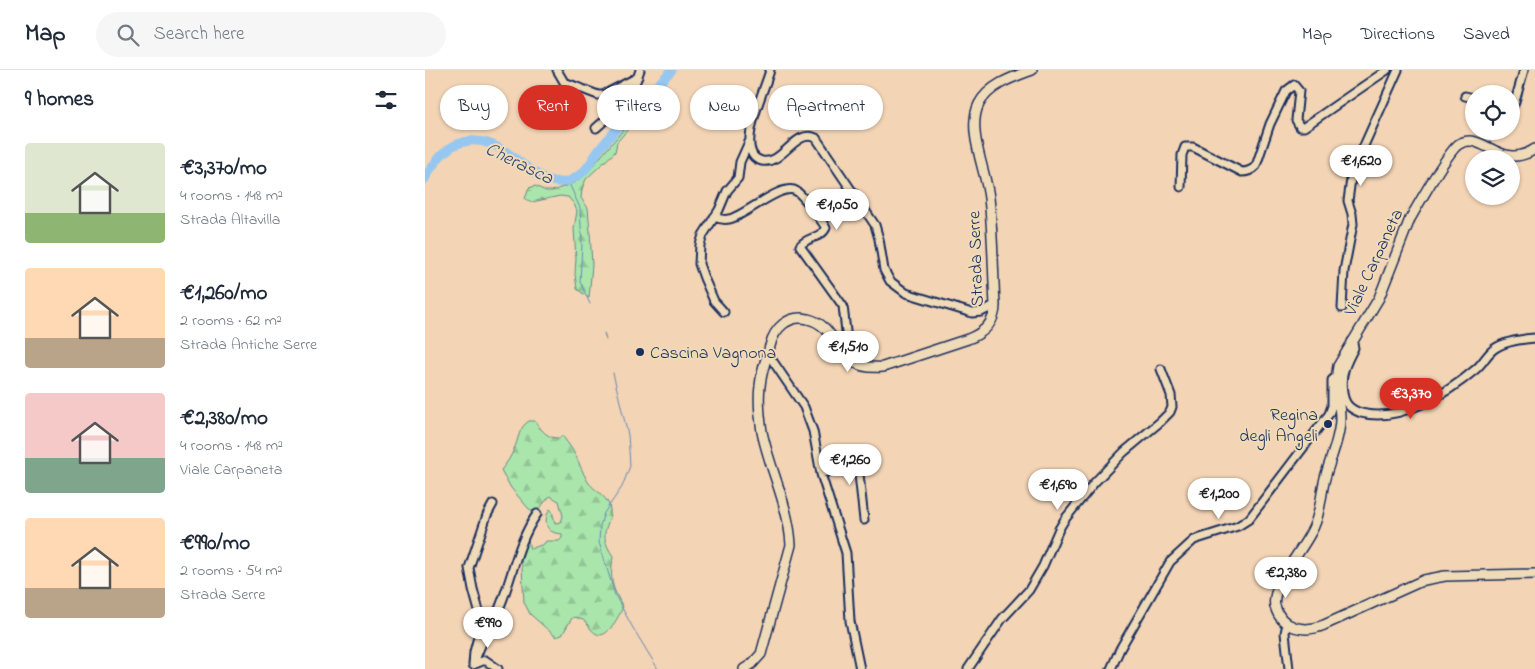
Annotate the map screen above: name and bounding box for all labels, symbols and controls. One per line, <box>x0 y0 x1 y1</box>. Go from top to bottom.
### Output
search box <box>96 12 446 57</box>
text: Map <box>25 17 66 52</box>
icon: search <box>114 21 142 49</box>
text: Search here <box>154 21 245 48</box>
text: Map <box>1302 22 1332 48</box>
text: Directions <box>1360 22 1435 48</box>
text: Saved <box>1463 22 1510 48</box>
text: 9 homes <box>25 85 94 115</box>
chip: Buy <box>440 85 508 130</box>
chip: Rent <box>518 85 587 130</box>
chip: Filters <box>597 85 680 130</box>
chip: New <box>690 85 758 130</box>
chip: Apartment <box>768 85 883 130</box>
map controls <box>1465 85 1520 205</box>
button: locate <box>1465 85 1520 140</box>
icon: filters <box>372 86 400 114</box>
water label: Cherasca <box>480 136 558 193</box>
pin: €1,620 <box>1320 144 1402 187</box>
text: €1,620 <box>1341 149 1381 173</box>
button: layers <box>1465 150 1520 205</box>
text: €3,370/mo <box>180 154 267 184</box>
icon: home <box>65 163 125 223</box>
text: 4 rooms · 148 m² <box>180 184 283 208</box>
pin: €1,050 <box>796 189 878 231</box>
text: €1,050 <box>816 193 858 217</box>
street label: Viale Carpaneta <box>1338 205 1411 321</box>
text: Strada Altavilla <box>180 208 281 232</box>
street label: Strada Serre <box>962 210 992 307</box>
text: €1,260/mo <box>180 279 267 309</box>
icon: home <box>65 288 125 348</box>
text: 2 rooms · 62 m² <box>180 309 282 333</box>
pin: €1,510 <box>807 330 889 373</box>
text: Strada Antiche Serre <box>180 333 317 357</box>
text: €1,510 <box>828 335 868 359</box>
place label: Cascina Vagnona <box>650 341 776 368</box>
marker: Cascina Vagnona <box>634 346 646 358</box>
pin: €3,370 <box>1370 378 1452 420</box>
text: €3,370 <box>1391 382 1431 406</box>
place label: Regina degli Angeli <box>1239 403 1318 451</box>
text: €2,380/mo <box>180 404 268 434</box>
icon: home <box>65 413 125 473</box>
marker: Regina degli Angeli <box>1322 418 1334 430</box>
text: 4 rooms · 148 m² <box>180 434 283 458</box>
pin: €1,260 <box>809 444 891 486</box>
text: €1,260 <box>830 448 870 472</box>
text: Viale Carpaneta <box>180 458 283 482</box>
pin: €1,690 <box>1017 468 1099 511</box>
text: €1,690 <box>1039 473 1077 497</box>
pin: €1,200 <box>1178 478 1260 520</box>
text: €1,200 <box>1199 482 1239 506</box>
text: €990/mo <box>180 529 250 559</box>
icon: home <box>65 538 125 598</box>
pin: €2,380 <box>1245 556 1327 599</box>
text: 2 rooms · 54 m² <box>180 559 282 583</box>
text: €2,380 <box>1265 561 1307 585</box>
text: Strada Serre <box>180 583 265 607</box>
pin: €990 <box>458 606 518 649</box>
text: €990 <box>474 611 502 635</box>

